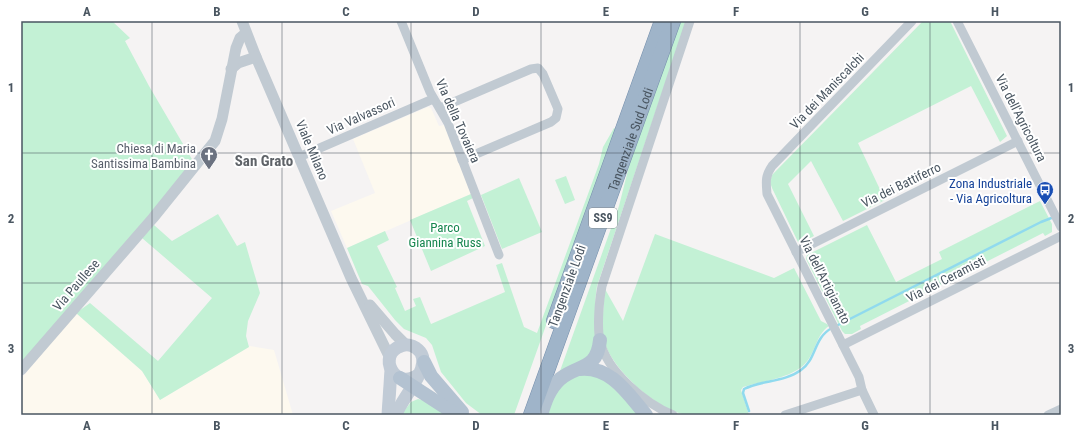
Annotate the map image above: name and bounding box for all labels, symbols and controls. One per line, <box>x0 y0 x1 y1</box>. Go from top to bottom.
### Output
text: A <box>83 4 91 19</box>
text: B <box>213 4 221 19</box>
text: C <box>342 4 350 19</box>
text: D <box>472 4 480 19</box>
text: E <box>603 4 610 19</box>
text: F <box>733 4 739 19</box>
text: G <box>861 4 869 19</box>
text: H <box>991 4 999 19</box>
street label: Via dei Maniscalchi <box>787 50 867 132</box>
street label: Via dell'Agricoltura <box>993 72 1049 164</box>
street label: Via della Tovaiera <box>433 77 483 165</box>
text: 1 <box>8 80 14 95</box>
text: 1 <box>1068 80 1074 95</box>
street label: Tangenziale Sud Lodi <box>605 86 656 193</box>
street label: Via Valvassori <box>325 94 397 138</box>
street label: Viale Milano <box>293 118 331 182</box>
place label: Chiesa di Maria Santissima Bambina <box>91 141 196 171</box>
church icon: Chiesa di Maria Santissima Bambina <box>199 145 219 170</box>
district label: San Grato <box>235 152 293 170</box>
street label: Via dei Battiferro <box>859 159 943 211</box>
place label: Zona Industriale - Via Agricoltura <box>949 176 1032 206</box>
bus stop icon: Zona Industriale - Via Agricoltura <box>1035 180 1055 205</box>
road number: SS9 <box>589 208 617 228</box>
text: 2 <box>8 211 15 226</box>
text: 2 <box>1068 211 1075 226</box>
park label: Parco Giannina Russ <box>408 220 482 250</box>
street label: Via dell'Artigianato <box>796 234 854 326</box>
street label: Tangenziale Lodi <box>545 243 589 329</box>
street label: Via dei Ceramisti <box>904 253 988 305</box>
street label: Via Paullese <box>50 256 102 314</box>
text: 3 <box>8 341 14 356</box>
text: 3 <box>1068 341 1074 356</box>
text: A <box>83 418 91 433</box>
text: B <box>213 418 221 433</box>
text: C <box>342 418 350 433</box>
text: D <box>472 418 480 433</box>
text: E <box>603 418 610 433</box>
text: F <box>733 418 739 433</box>
text: G <box>861 418 869 433</box>
text: H <box>991 418 999 433</box>

